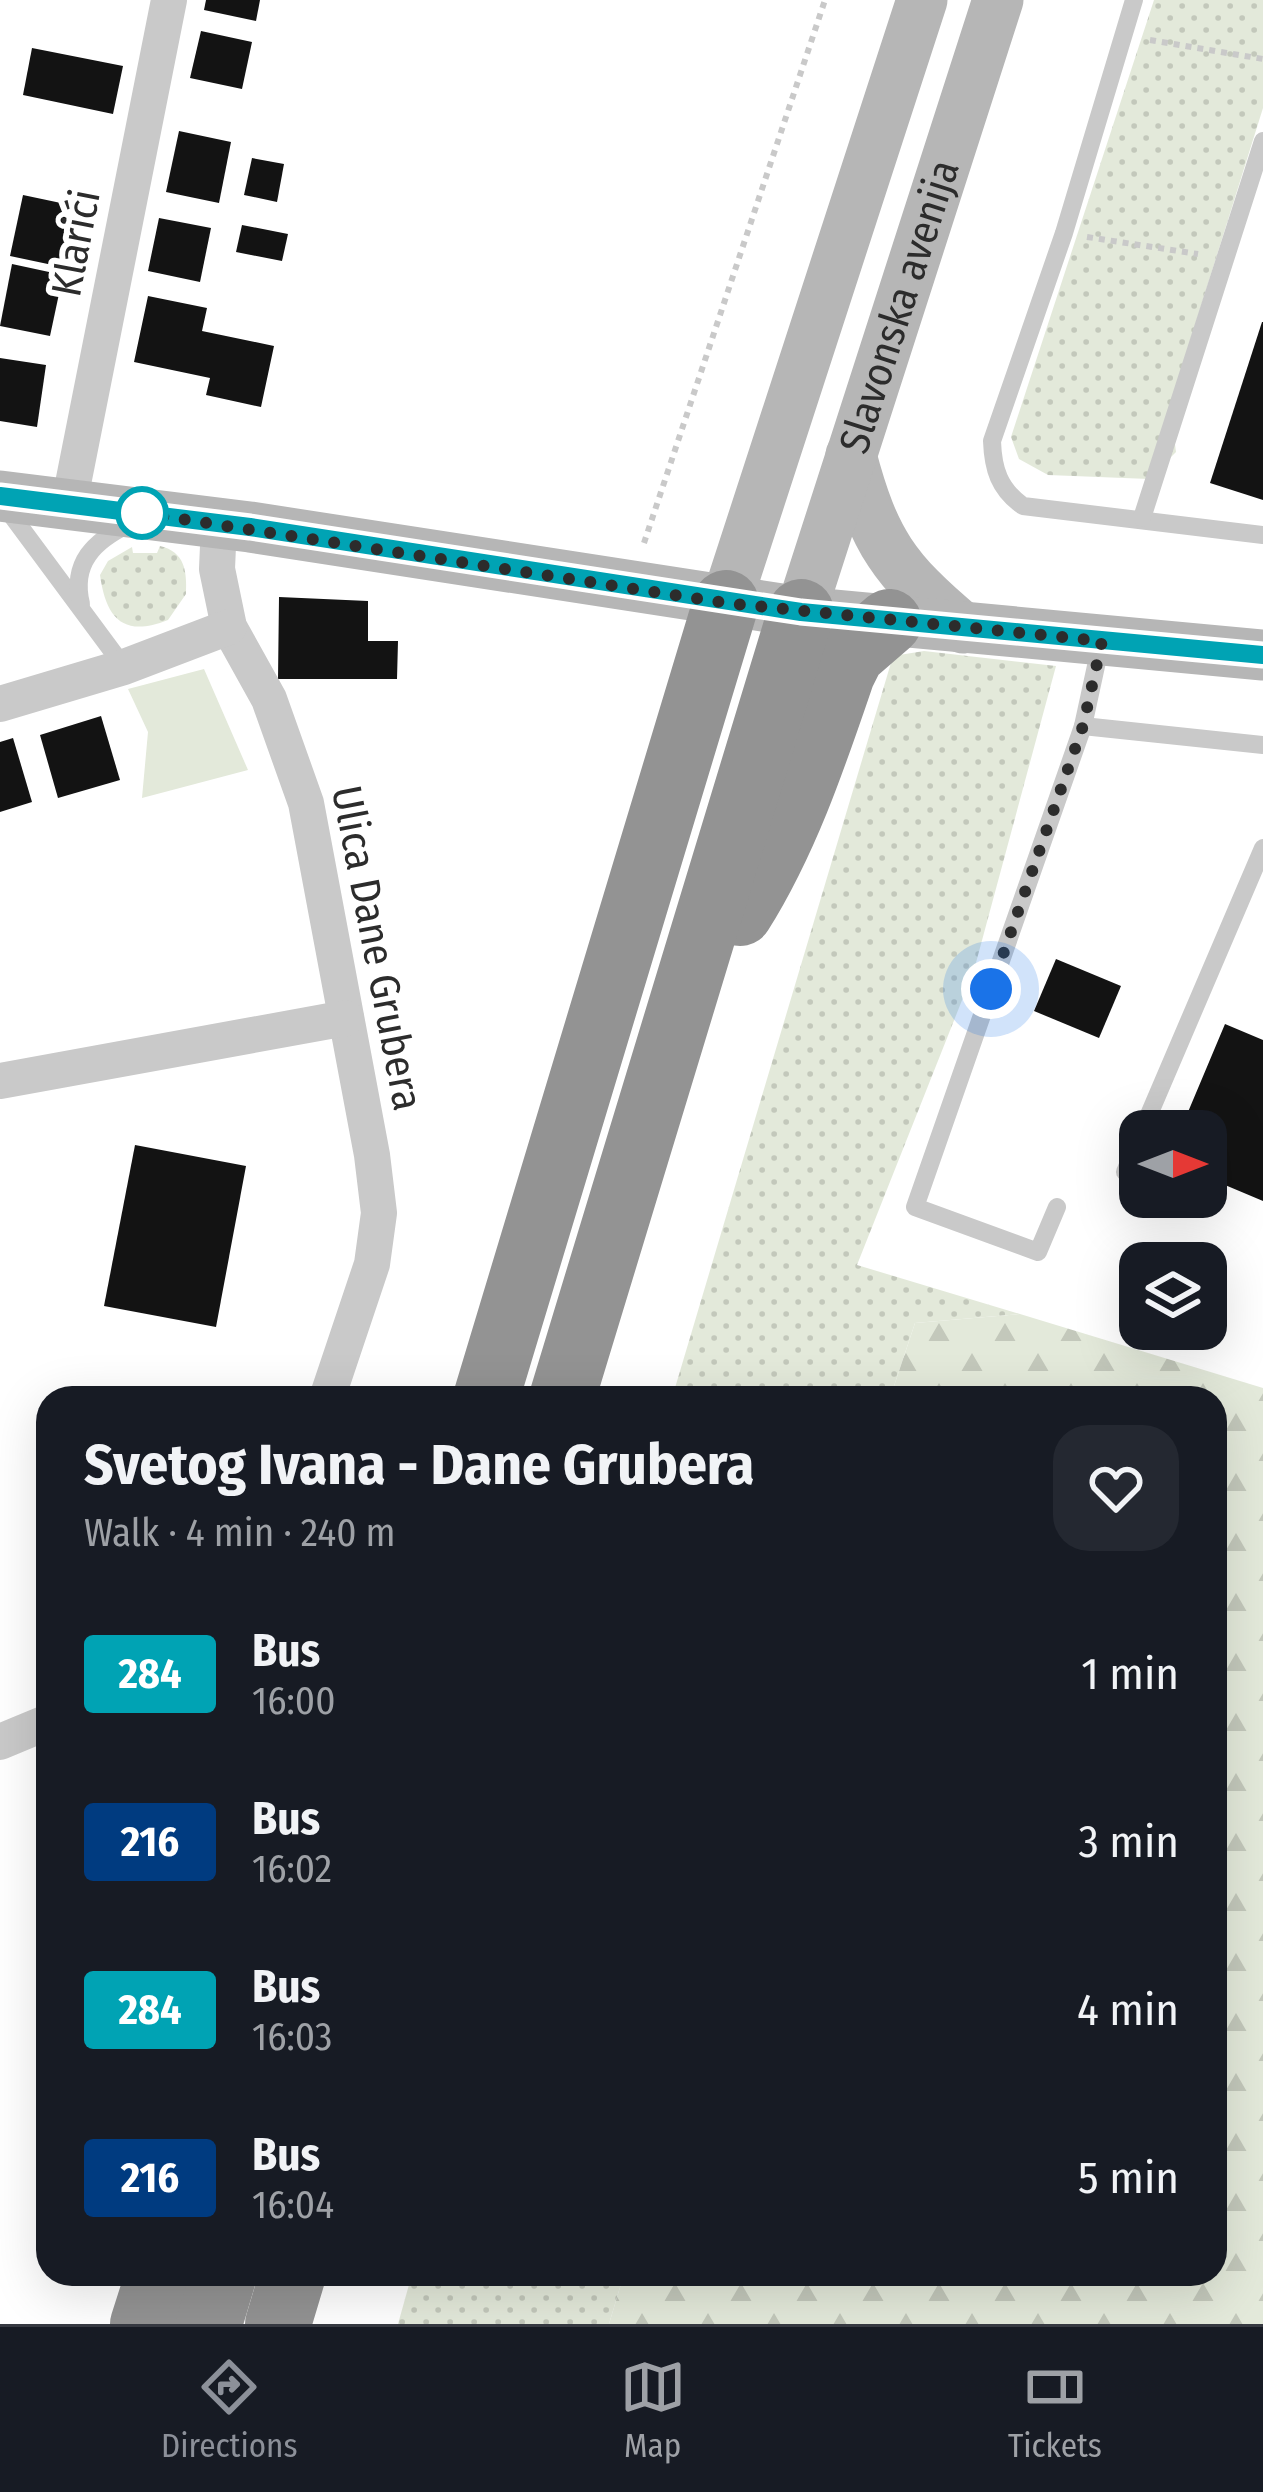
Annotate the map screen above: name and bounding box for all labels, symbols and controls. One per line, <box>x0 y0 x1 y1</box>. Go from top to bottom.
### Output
street label: Slavonska avenija <box>829 154 970 459</box>
street label: Klarići <box>41 185 111 301</box>
unlabelled marker <box>117 488 167 538</box>
street label: Ulica Dane Grubera <box>321 782 433 1114</box>
your location <box>961 959 1021 1019</box>
north arrow <box>1119 1110 1227 1218</box>
map controls <box>1119 1110 1227 1350</box>
button: layers <box>1119 1242 1227 1350</box>
button: heart <box>1053 1425 1179 1551</box>
text: Svetog Ivana - Dane Grubera <box>84 1431 754 1499</box>
text: Walk · 4 min · 240 m <box>84 1510 396 1556</box>
text: Bus <box>252 1624 320 1678</box>
text: 1 min <box>1081 1647 1179 1701</box>
text: 284 <box>118 1649 182 1699</box>
text: 16:00 <box>252 1678 335 1724</box>
text: Bus <box>252 1792 320 1846</box>
text: 3 min <box>1078 1815 1179 1869</box>
text: 216 <box>121 1817 179 1867</box>
text: 16:02 <box>252 1846 332 1892</box>
text: Bus <box>252 1960 320 2014</box>
text: 4 min <box>1077 1983 1179 2037</box>
text: 284 <box>118 1985 182 2035</box>
text: 16:03 <box>252 2014 332 2060</box>
text: Bus <box>252 2128 320 2182</box>
text: 5 min <box>1078 2151 1179 2205</box>
text: 216 <box>121 2153 179 2203</box>
text: 16:04 <box>252 2182 334 2228</box>
tab: Directions <box>161 2354 298 2466</box>
tab: Map <box>620 2354 686 2466</box>
tab: Tickets <box>1008 2354 1102 2466</box>

